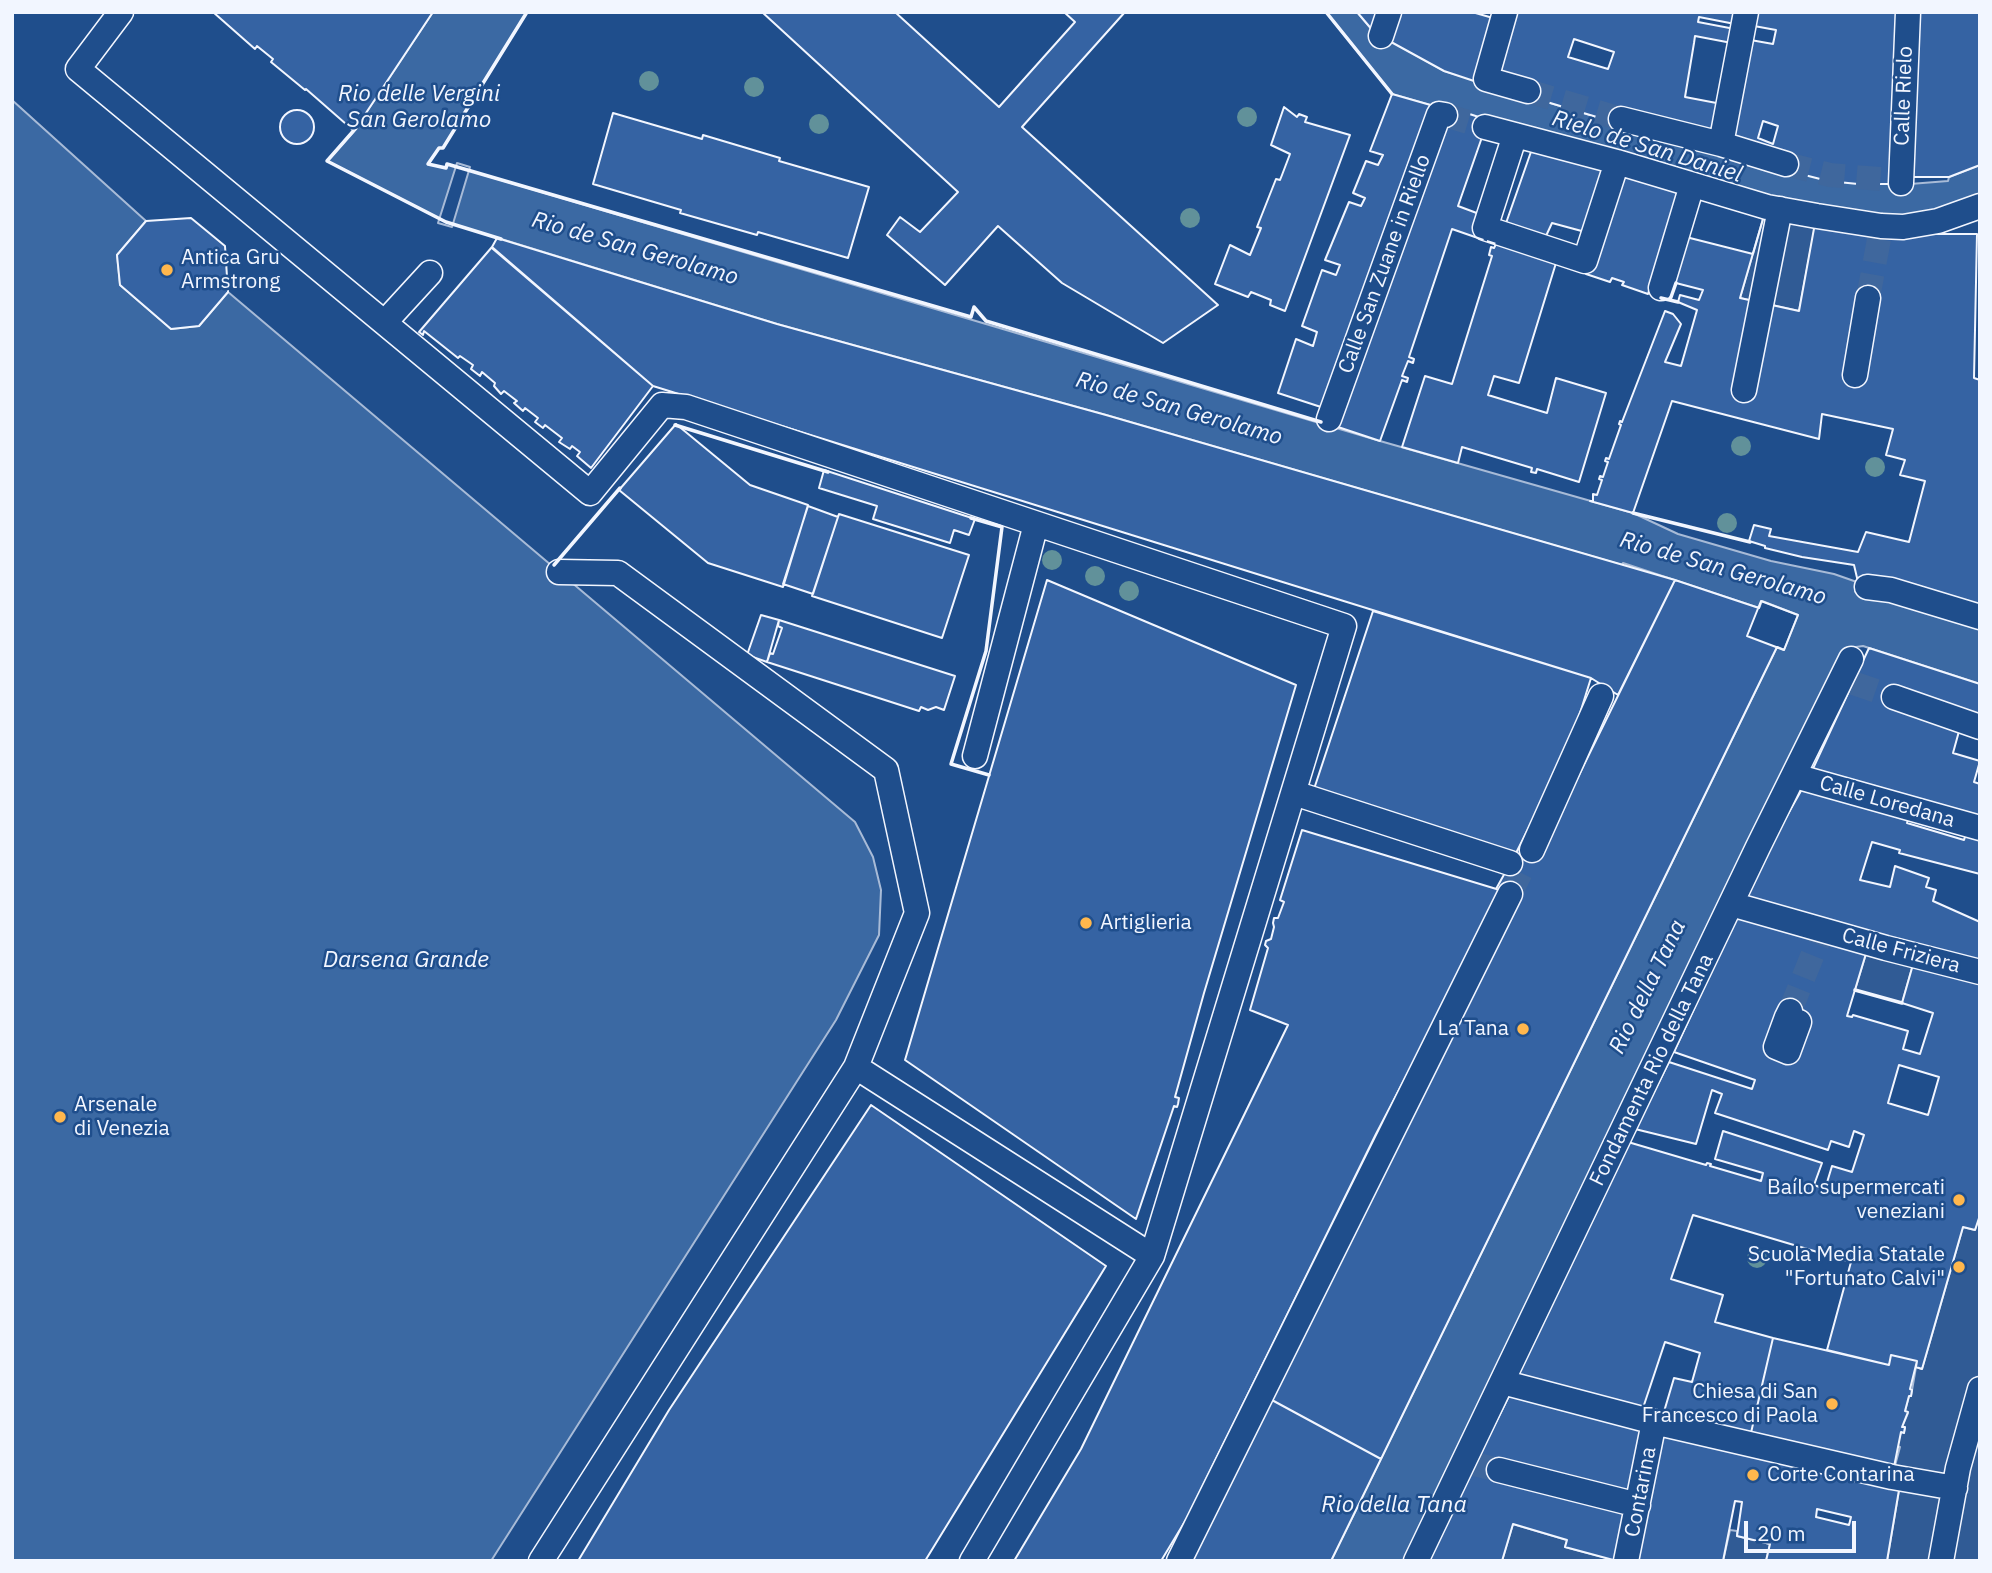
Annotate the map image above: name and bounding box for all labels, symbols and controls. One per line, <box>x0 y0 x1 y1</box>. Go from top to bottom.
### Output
street label: Calle Rielo <box>1890 46 1918 146</box>
water label: Rio delle Vergini San Gerolamo <box>338 80 500 134</box>
water label: Rielo de San Daniel <box>1549 105 1745 189</box>
street label: Calle San Zuane in Riello <box>1334 151 1436 377</box>
water label: Rio de San Gerolamo <box>528 206 742 292</box>
place label: Antica Gru Armstrong <box>181 245 280 295</box>
marker: Antica Gru Armstrong <box>159 262 175 278</box>
water label: Rio de San Gerolamo <box>1072 366 1286 452</box>
water label: Rio de San Gerolamo <box>1616 526 1830 612</box>
street label: Calle Loredana <box>1816 771 1958 833</box>
place label: Artiglieria <box>1100 910 1192 936</box>
marker: Artiglieria <box>1078 915 1094 931</box>
water label: Rio della Tana <box>1604 916 1692 1058</box>
street label: Calle Friziera <box>1839 923 1963 979</box>
water label: Darsena Grande <box>323 946 489 974</box>
street label: Fondamenta Rio della Tana <box>1585 950 1719 1190</box>
place label: La Tana <box>1437 1016 1509 1042</box>
marker: La Tana <box>1515 1021 1531 1037</box>
place label: Arsenale di Venezia <box>74 1092 170 1142</box>
marker: Arsenale di Venezia <box>52 1109 68 1125</box>
place label: Baílo supermercati veneziani <box>1767 1175 1945 1225</box>
marker: Baílo supermercati veneziani <box>1951 1192 1967 1208</box>
place label: Scuola Media Statale "Fortunato Calvi" <box>1748 1242 1945 1292</box>
marker: Scuola Media Statale "Fortunato Calvi" <box>1951 1259 1967 1275</box>
place label: Chiesa di San Francesco di Paola <box>1642 1379 1818 1429</box>
marker: Chiesa di San Francesco di Paola <box>1824 1396 1840 1412</box>
street label: Contarina <box>1620 1445 1662 1539</box>
place label: Corte Contarina <box>1767 1462 1915 1488</box>
marker: Corte Contarina <box>1745 1467 1761 1483</box>
water label: Rio della Tana <box>1321 1491 1467 1519</box>
scale bar <box>1747 1506 1859 1550</box>
text: 20 m <box>1757 1519 1806 1547</box>

